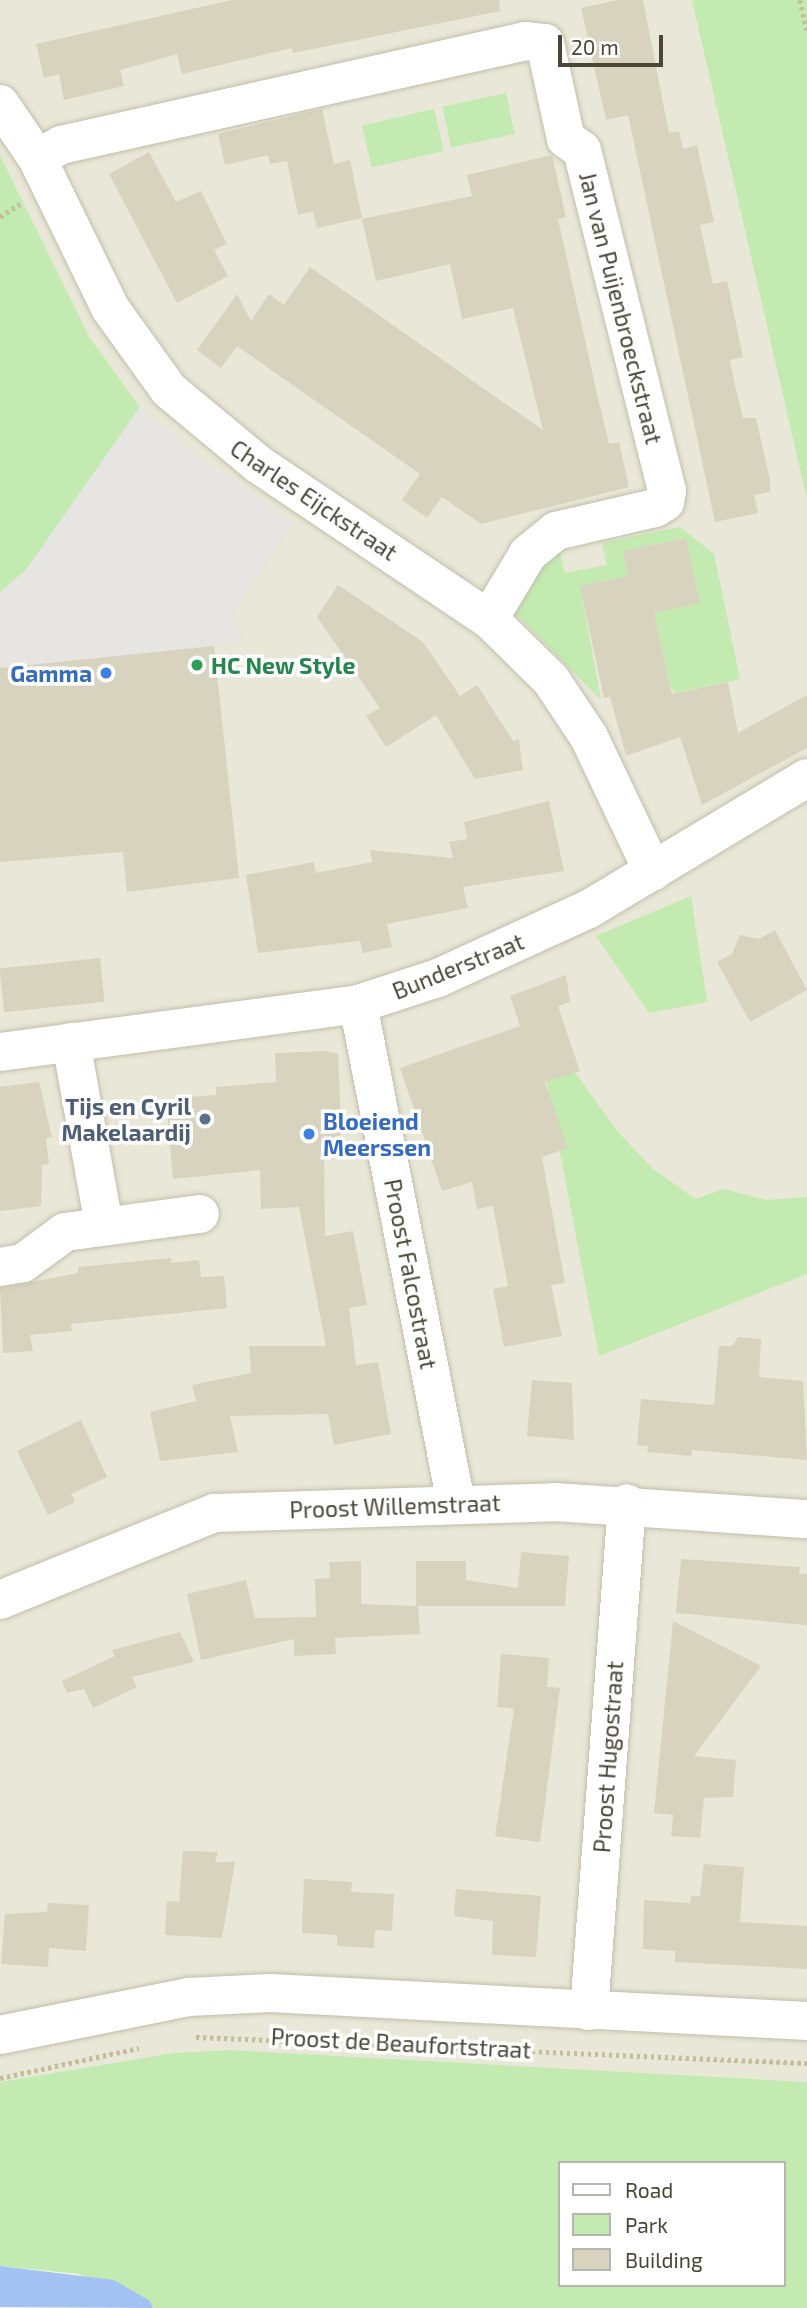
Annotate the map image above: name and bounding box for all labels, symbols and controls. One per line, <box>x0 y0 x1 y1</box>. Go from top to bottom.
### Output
scale bar <box>562 21 667 65</box>
text: 20 m <box>571 34 619 59</box>
street label: Jan van Puijenbroeckstraat <box>574 169 668 447</box>
street label: Charles Eijckstraat <box>225 434 403 566</box>
place label: HC New Style <box>211 651 356 679</box>
marker: HC New Style <box>189 657 205 673</box>
place label: Gamma <box>10 659 92 687</box>
marker: Gamma <box>98 665 114 681</box>
street label: Bunderstraat <box>388 927 528 1005</box>
place label: Tijs en Cyril Makelaardij <box>62 1092 191 1146</box>
place label: Bloeiend Meerssen <box>323 1107 431 1161</box>
marker: Tijs en Cyril Makelaardij <box>197 1111 213 1127</box>
marker: Bloeiend Meerssen <box>301 1126 317 1142</box>
street label: Proost Falcostraat <box>379 1176 443 1372</box>
street label: Proost Willemstraat <box>289 1489 501 1523</box>
street label: Proost Hugostraat <box>588 1660 628 1854</box>
street label: Proost de Beaufortstraat <box>270 2022 532 2064</box>
legend <box>558 2161 786 2287</box>
text: Road <box>625 2177 673 2202</box>
text: Park <box>625 2212 668 2237</box>
text: Building <box>625 2247 703 2272</box>

